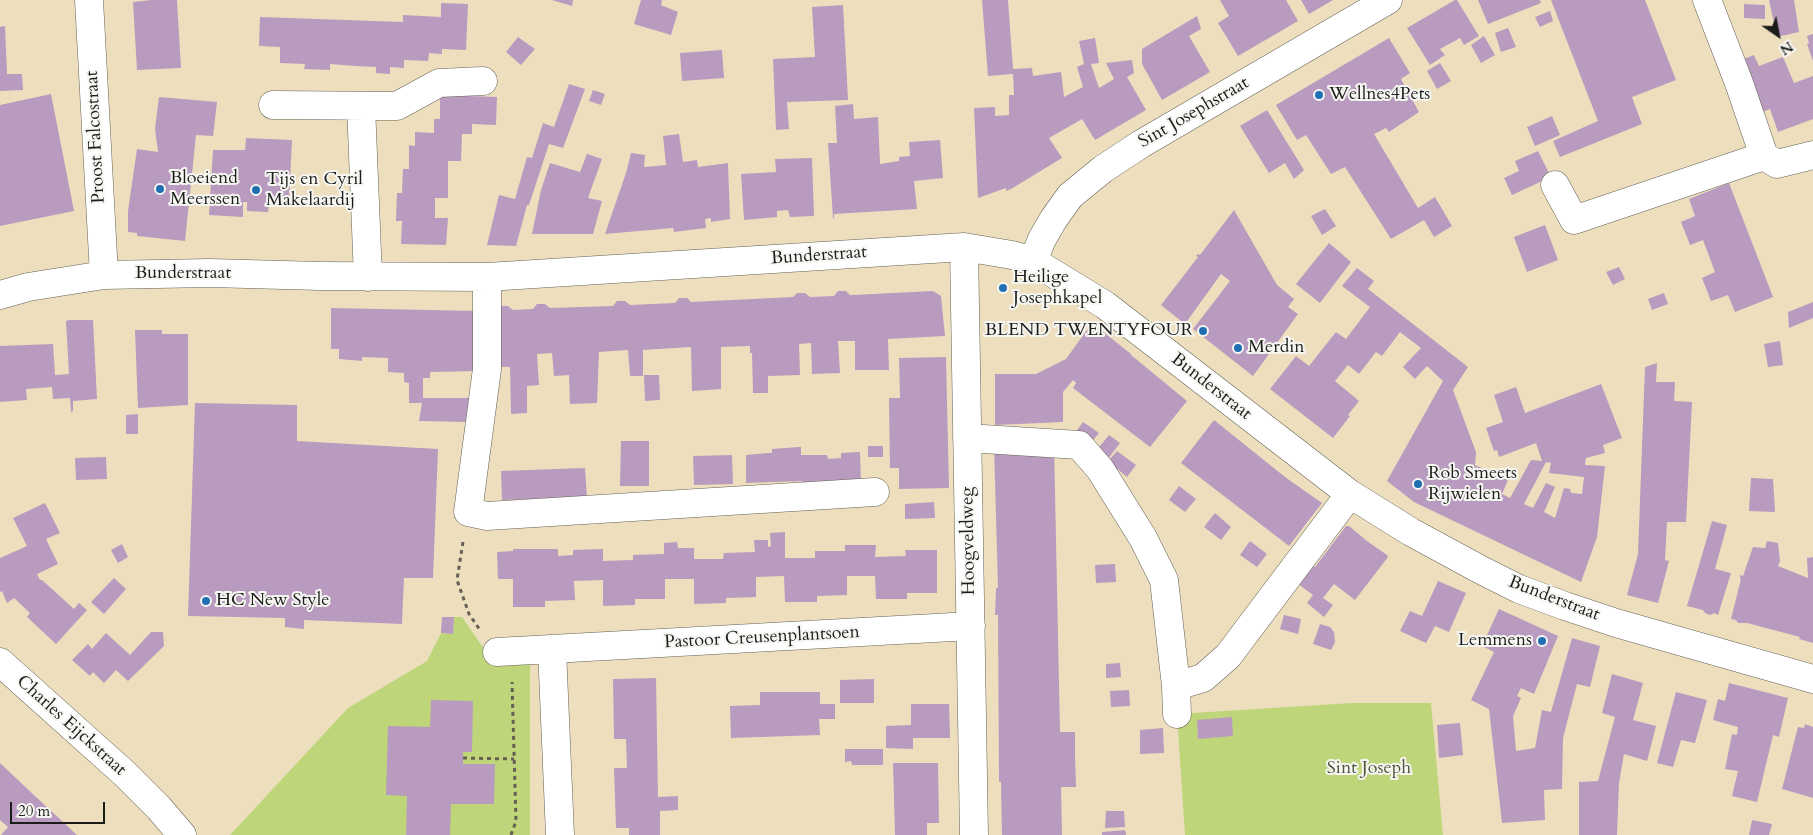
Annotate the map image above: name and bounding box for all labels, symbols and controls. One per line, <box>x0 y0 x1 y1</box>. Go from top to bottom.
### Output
north arrow <box>1753 10 1803 60</box>
text: N <box>1776 37 1797 59</box>
street label: Proost Falcostraat <box>82 70 110 204</box>
street label: Sint Josephstraat <box>1135 73 1253 153</box>
place label: Wellnes4Pets <box>1329 84 1430 106</box>
marker: Wellnes4Pets <box>1313 89 1325 101</box>
place label: Bloeiend Meerssen <box>170 168 240 210</box>
place label: Tijs en Cyril Makelaardij <box>266 169 363 212</box>
marker: Bloeiend Meerssen <box>154 183 166 195</box>
marker: Tijs en Cyril Makelaardij <box>250 184 262 196</box>
street label: Bunderstraat <box>770 242 868 270</box>
street label: Bunderstraat <box>135 263 231 285</box>
place label: Heilige Josephkapel <box>1013 267 1102 310</box>
marker: Heilige Josephkapel <box>997 282 1009 294</box>
place label: BLEND TWENTYFOUR <box>985 320 1193 342</box>
marker: BLEND TWENTYFOUR <box>1197 325 1209 337</box>
place label: Merdin <box>1248 337 1305 359</box>
marker: Merdin <box>1232 342 1244 354</box>
street label: Bunderstraat <box>1166 349 1256 425</box>
place label: Rob Smeets Rijwielen <box>1428 463 1517 506</box>
marker: Rob Smeets Rijwielen <box>1412 478 1424 490</box>
street label: Hoogveldweg <box>957 486 981 596</box>
street label: Bunderstraat <box>1505 572 1603 626</box>
place label: HC New Style <box>216 590 329 612</box>
marker: HC New Style <box>200 595 212 607</box>
street label: Pastoor Creusenplantsoen <box>664 622 860 654</box>
place label: Lemmens <box>1458 630 1532 652</box>
marker: Lemmens <box>1536 635 1548 647</box>
street label: Charles Eijckstraat <box>12 671 130 781</box>
park label: Sint Joseph <box>1327 758 1411 780</box>
scale bar <box>12 792 108 824</box>
text: 20 m <box>18 801 50 821</box>

